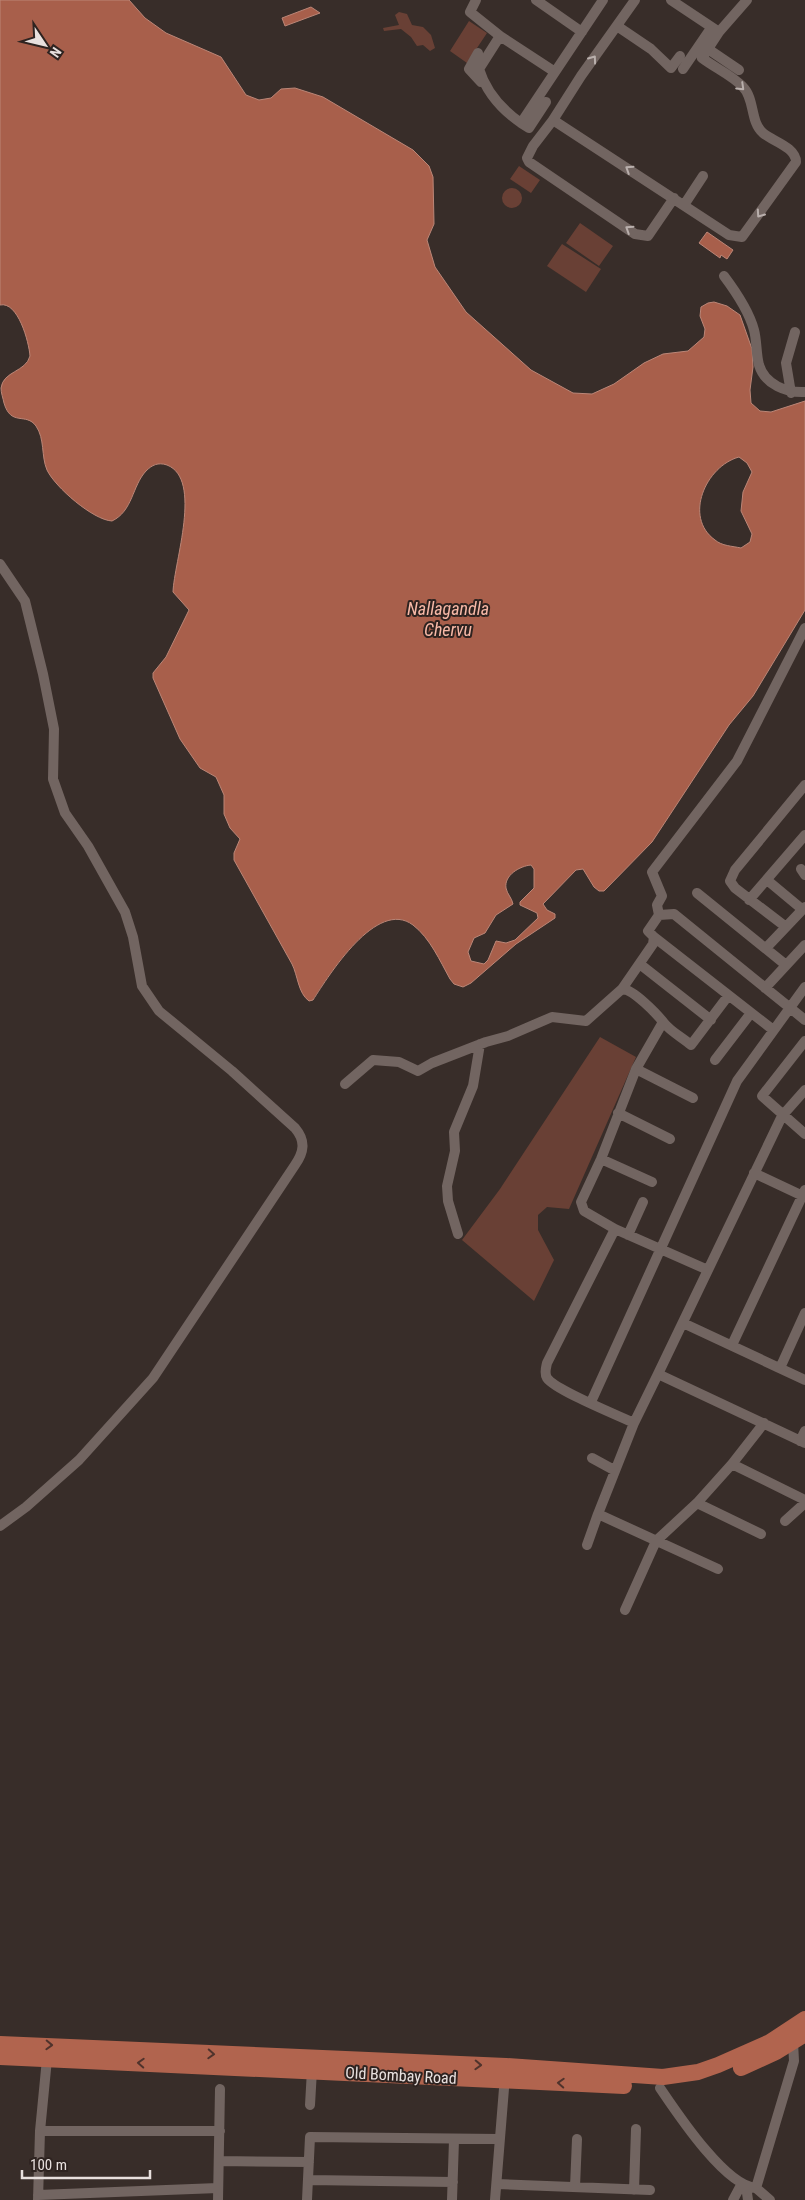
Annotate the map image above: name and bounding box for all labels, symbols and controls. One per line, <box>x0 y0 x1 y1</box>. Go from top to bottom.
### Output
north arrow <box>20 20 70 70</box>
text: N <box>47 44 65 61</box>
one-way arrow <box>587 55 596 65</box>
one-way arrow <box>735 81 744 90</box>
one-way arrow <box>625 165 634 175</box>
one-way arrow <box>757 209 766 218</box>
one-way arrow <box>626 226 635 235</box>
water label: Nallagandla Chervu <box>407 598 489 640</box>
one-way arrow <box>45 2040 53 2050</box>
one-way arrow <box>207 2048 215 2059</box>
one-way arrow <box>137 2058 145 2068</box>
one-way arrow <box>475 2060 483 2071</box>
street label: Old Bombay Road <box>345 2063 457 2088</box>
one-way arrow <box>557 2077 565 2088</box>
scale bar <box>22 2148 150 2180</box>
text: 100 m <box>30 2156 67 2174</box>

